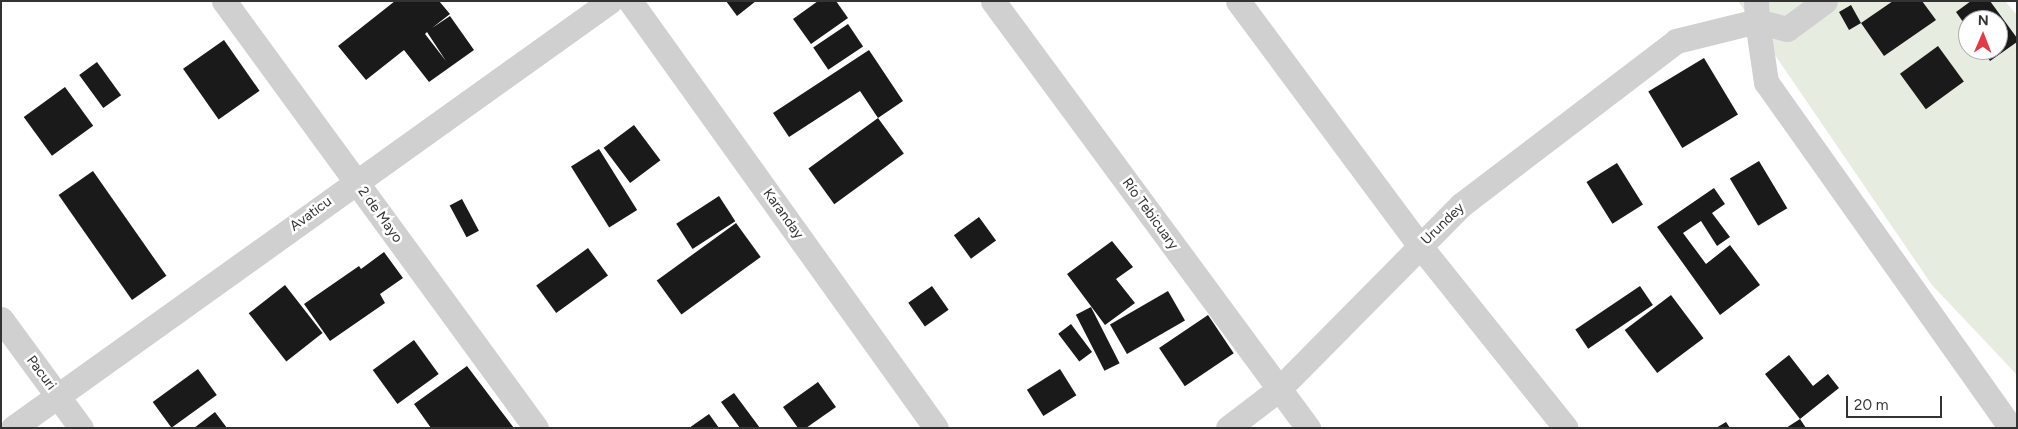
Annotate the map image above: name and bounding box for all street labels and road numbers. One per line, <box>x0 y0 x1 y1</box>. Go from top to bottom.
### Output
street label: Río Tebicuary <box>1118 175 1182 253</box>
street label: 2 de Mayo <box>354 184 406 246</box>
street label: Karanday <box>759 186 807 242</box>
street label: Avaticu <box>287 193 335 235</box>
street label: Urundey <box>1418 199 1468 249</box>
street label: Pacuri <box>23 353 59 393</box>

